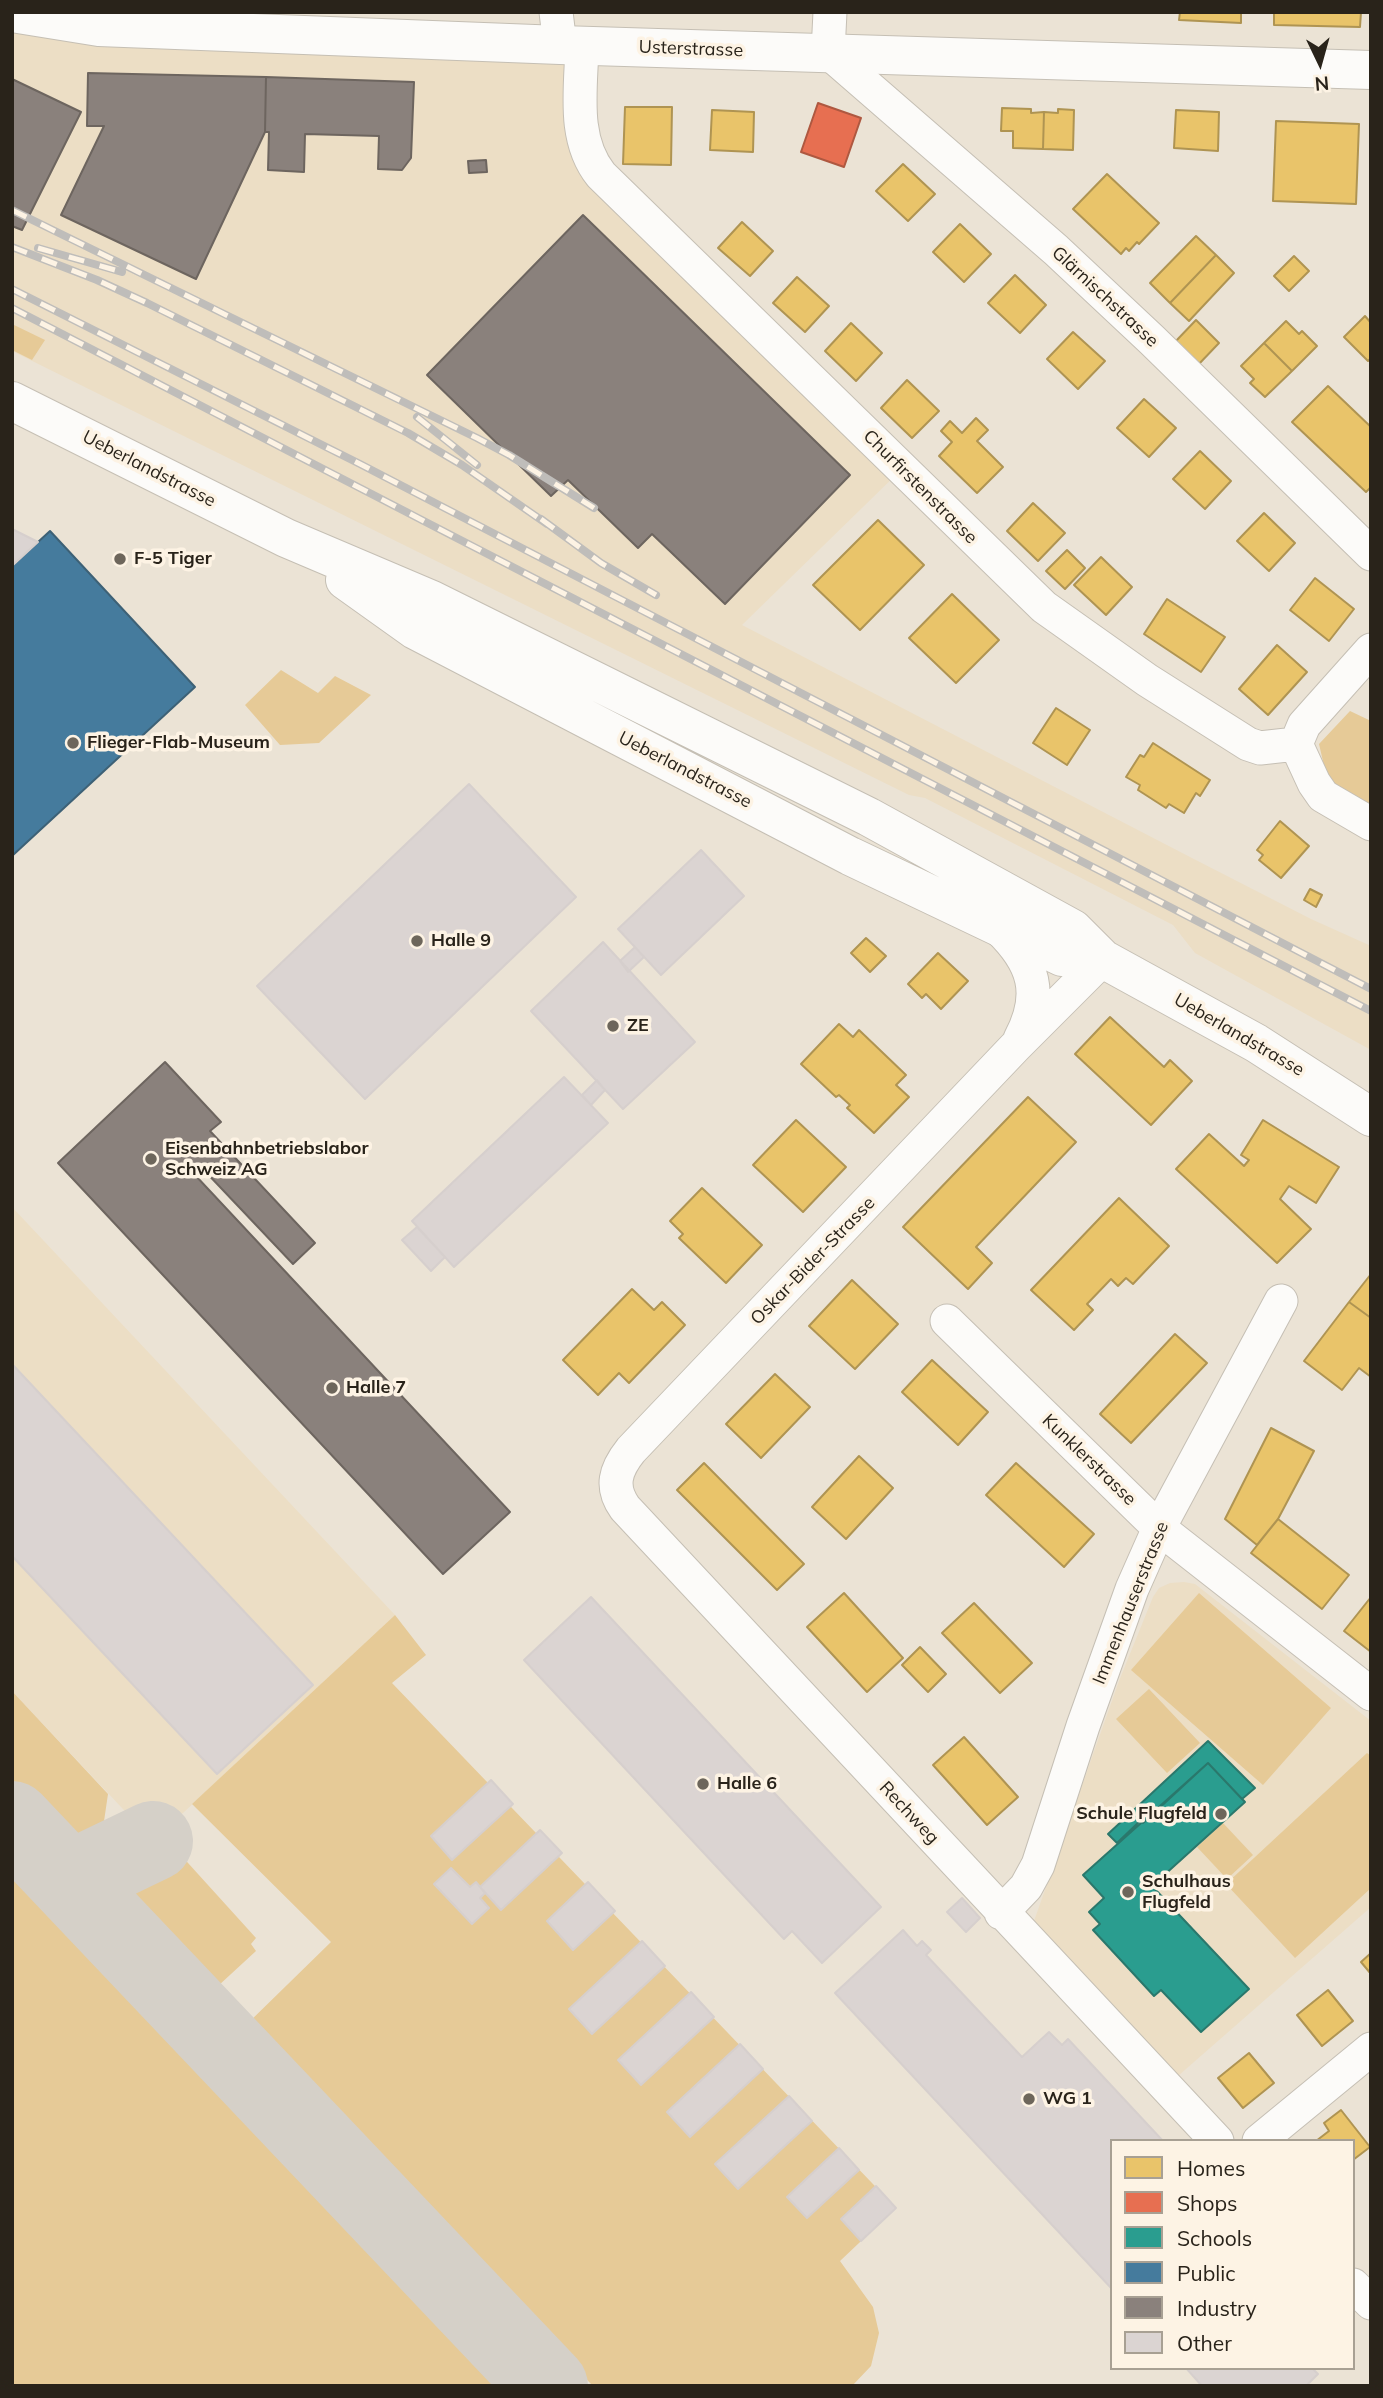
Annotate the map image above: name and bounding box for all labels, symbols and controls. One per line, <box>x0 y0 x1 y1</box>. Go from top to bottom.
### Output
north arrow <box>1285 28 1355 98</box>
street label: Usterstrasse <box>638 36 744 62</box>
text: N <box>1314 71 1330 96</box>
street label: Glärnischstrasse <box>1047 242 1163 352</box>
street label: Churfirstenstrasse <box>858 425 982 549</box>
street label: Ueberlandstrasse <box>79 426 219 512</box>
place label: F-5 Tiger <box>134 548 212 570</box>
marker: F-5 Tiger <box>112 551 128 567</box>
street label: Ueberlandstrasse <box>615 727 755 813</box>
place label: Flieger-Flab-Museum <box>87 732 270 754</box>
marker: Flieger-Flab-Museum <box>65 735 81 751</box>
place label: Halle 9 <box>431 930 491 952</box>
marker: Halle 9 <box>409 933 425 949</box>
street label: Ueberlandstrasse <box>1170 989 1308 1081</box>
place label: ZE <box>627 1015 649 1037</box>
marker: ZE <box>605 1018 621 1034</box>
place label: Eisenbahnbetriebslabor Schweiz AG <box>165 1138 369 1180</box>
marker: Eisenbahnbetriebslabor Schweiz AG <box>143 1151 159 1167</box>
street label: Oskar-Bider-Strasse <box>746 1192 880 1330</box>
place label: Halle 7 <box>346 1377 406 1399</box>
marker: Halle 7 <box>324 1380 340 1396</box>
street label: Kunklerstrasse <box>1038 1410 1140 1510</box>
street label: Immenhauserstrasse <box>1088 1519 1174 1687</box>
place label: Halle 6 <box>717 1773 777 1795</box>
marker: Halle 6 <box>695 1776 711 1792</box>
street label: Rechweg <box>875 1777 943 1849</box>
place label: Schule Flugfeld <box>1076 1803 1207 1825</box>
marker: Schule Flugfeld <box>1213 1806 1229 1822</box>
place label: Schulhaus Flugfeld <box>1142 1871 1231 1913</box>
marker: Schulhaus Flugfeld <box>1120 1884 1136 1900</box>
place label: WG 1 <box>1043 2088 1092 2110</box>
marker: WG 1 <box>1021 2091 1037 2107</box>
legend <box>1110 2139 1355 2370</box>
text: Homes <box>1177 2155 1245 2181</box>
text: Shops <box>1177 2190 1237 2216</box>
text: Schools <box>1177 2225 1252 2251</box>
text: Public <box>1177 2260 1236 2286</box>
text: Industry <box>1177 2295 1257 2321</box>
text: Other <box>1177 2330 1232 2356</box>

